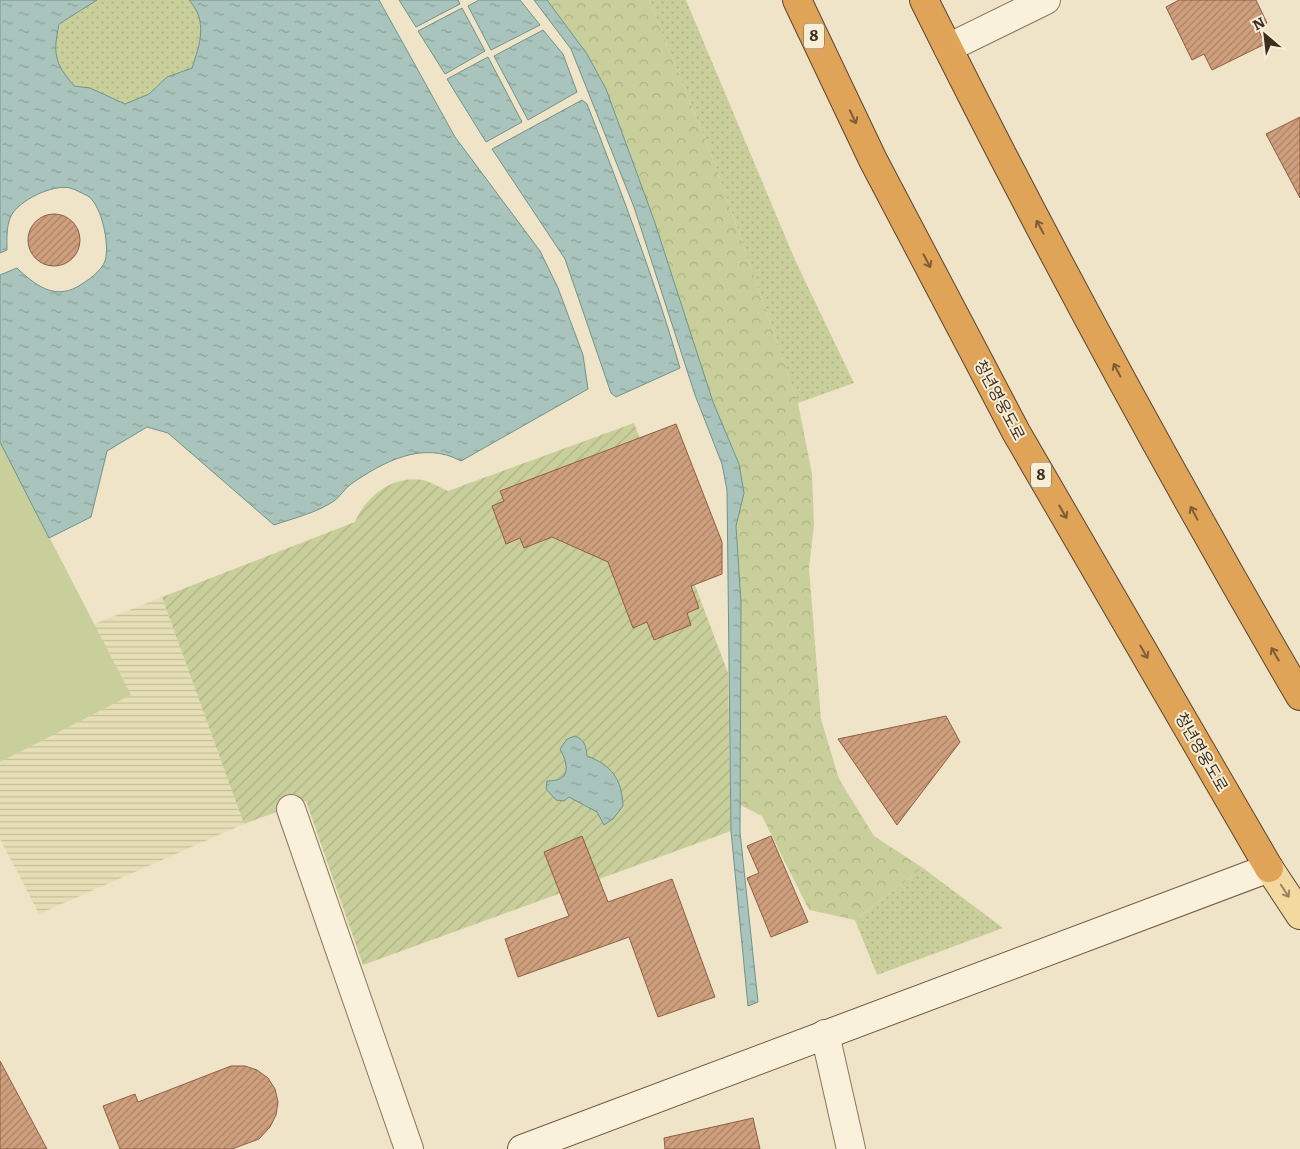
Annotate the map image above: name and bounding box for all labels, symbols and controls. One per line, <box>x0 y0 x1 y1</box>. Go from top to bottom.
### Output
north arrow <box>1240 10 1290 60</box>
text: N <box>1249 11 1269 34</box>
road number: 8 <box>804 24 824 48</box>
one-way arrow <box>848 109 858 124</box>
one-way arrow <box>1035 219 1045 234</box>
one-way arrow <box>922 254 932 269</box>
street label: 청년영웅도로 <box>970 355 1032 444</box>
one-way arrow <box>1112 363 1121 378</box>
road number: 8 <box>1031 462 1051 488</box>
one-way arrow <box>1058 504 1068 518</box>
one-way arrow <box>1189 506 1198 521</box>
one-way arrow <box>1140 645 1150 659</box>
one-way arrow <box>1270 647 1280 661</box>
street label: 청년영웅도로 <box>1170 707 1235 796</box>
one-way arrow <box>1280 884 1290 898</box>

